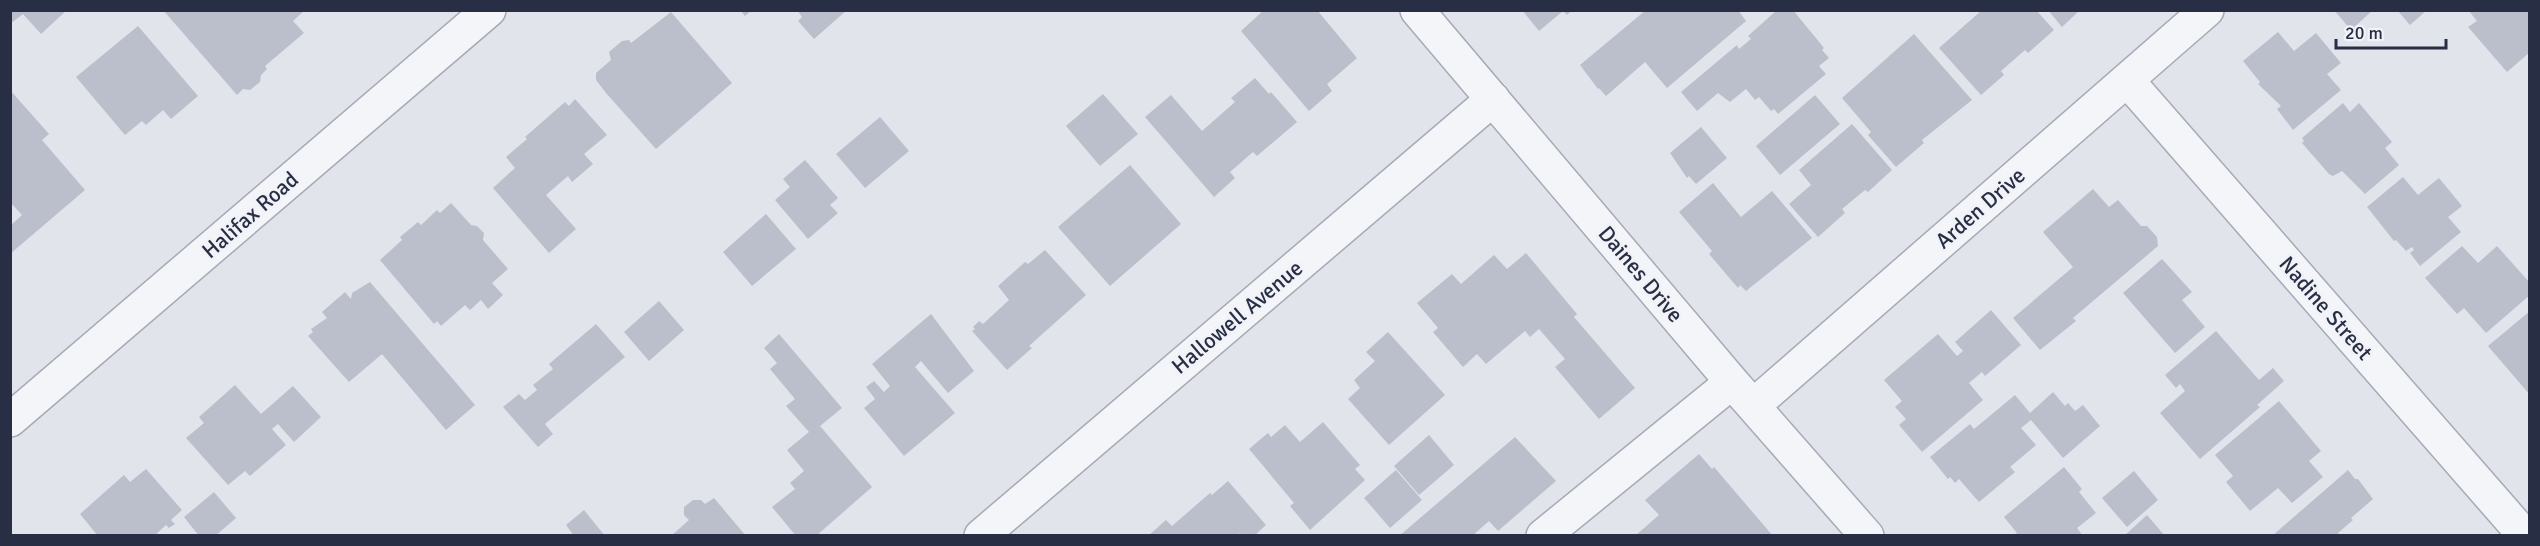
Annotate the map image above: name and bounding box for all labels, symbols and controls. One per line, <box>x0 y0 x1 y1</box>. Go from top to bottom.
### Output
scale bar <box>2336 12 2446 50</box>
text: 20 m <box>2345 22 2383 44</box>
street label: Arden Drive <box>1930 162 2030 254</box>
street label: Halifax Road <box>196 166 304 264</box>
street label: Daines Drive <box>1593 220 1689 328</box>
street label: Nadine Street <box>2274 251 2379 366</box>
street label: Hallowell Avenue <box>1166 254 1308 380</box>

